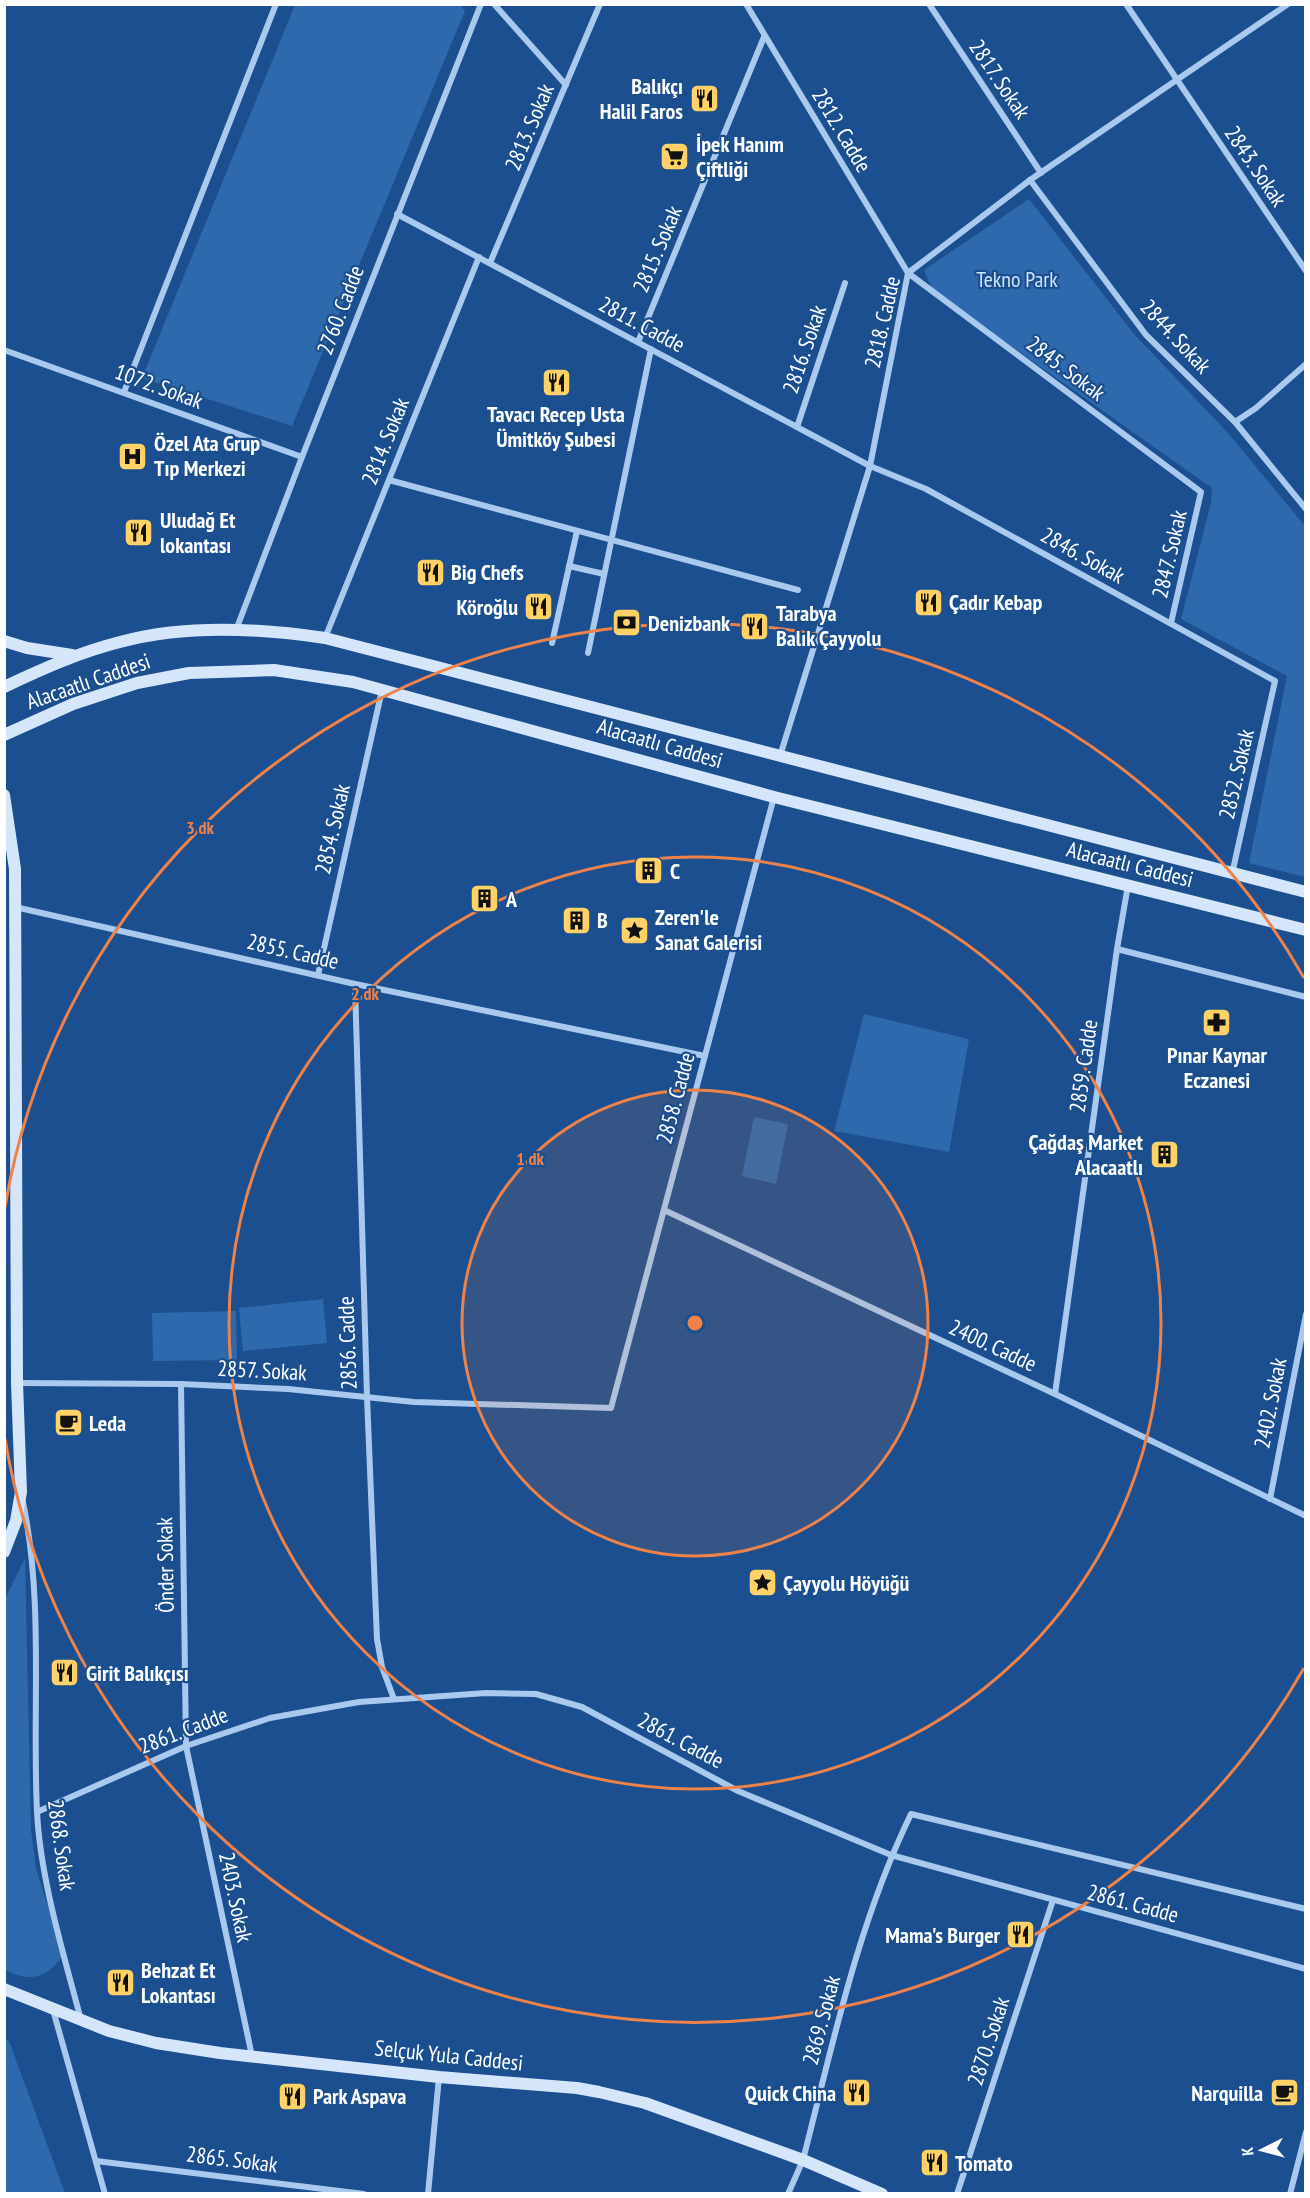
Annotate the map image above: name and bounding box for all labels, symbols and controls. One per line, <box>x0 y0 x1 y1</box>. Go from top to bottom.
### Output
street label: 2817. Sokak <box>963 34 1037 124</box>
place label: Balıkçı Halil Faros <box>600 72 683 125</box>
street label: 2813. Sokak <box>498 79 560 175</box>
restaurant icon: Balıkçı Halil Faros <box>688 83 720 115</box>
street label: 2812. Cadde <box>806 83 878 177</box>
street label: 2843. Sokak <box>1219 120 1293 212</box>
place label: İpek Hanım Çiftliği <box>696 130 784 183</box>
supermarket icon: İpek Hanım Çiftliği <box>659 141 691 173</box>
street label: 2815. Sokak <box>626 201 688 297</box>
street label: 2760. Cadde <box>310 261 370 359</box>
park label: Tekno Park <box>976 265 1058 293</box>
street label: 2818. Cadde <box>858 273 906 371</box>
street label: 2811. Cadde <box>594 290 690 358</box>
street label: 2844. Sokak <box>1135 293 1218 379</box>
street label: 2816. Sokak <box>776 301 832 397</box>
street label: 2845. Sokak <box>1021 329 1111 407</box>
street label: 1072. Sokak <box>111 357 207 415</box>
restaurant icon: Tavacı Recep Usta Ümitköy Şubesi <box>540 366 572 398</box>
street label: 2814. Sokak <box>355 393 415 489</box>
place label: Tavacı Recep Usta Ümitköy Şubesi <box>487 400 625 453</box>
place label: Özel Ata Grup Tıp Merkezi <box>154 429 260 482</box>
hospital icon: Özel Ata Grup Tıp Merkezi <box>117 440 149 472</box>
place label: Uludağ Et lokantası <box>160 506 236 559</box>
street label: 2847. Sokak <box>1145 507 1193 601</box>
restaurant icon: Uludağ Et lokantası <box>123 517 155 549</box>
street label: 2846. Sokak <box>1036 521 1130 590</box>
restaurant icon: Big Chefs <box>414 556 446 588</box>
place label: Big Chefs <box>451 558 524 586</box>
restaurant icon: Çadır Kebap <box>912 586 944 618</box>
place label: Çadır Kebap <box>949 588 1042 616</box>
restaurant icon: Köroğlu <box>523 591 555 623</box>
place label: Köroğlu <box>457 593 518 621</box>
place label: Tarabya Balık Çayyolu <box>776 599 881 652</box>
bank icon: Denizbank <box>611 607 643 639</box>
place label: Denizbank <box>648 609 731 637</box>
restaurant icon: Tarabya Balık Çayyolu <box>739 610 771 642</box>
street label: Alacaatlı Caddesi <box>22 647 154 715</box>
street label: Alacaatlı Caddesi <box>594 712 726 774</box>
street label: 2852. Sokak <box>1212 726 1260 822</box>
street label: 2854. Sokak <box>308 781 356 877</box>
text: 3 dk <box>186 816 214 839</box>
street label: Alacaatlı Caddesi <box>1064 835 1196 893</box>
building icon: C <box>633 855 665 887</box>
place label: C <box>670 857 680 885</box>
building icon: A <box>469 883 501 915</box>
place label: A <box>505 885 518 913</box>
place label: Zeren'le Sanat Galerisi <box>655 903 762 956</box>
building icon: B <box>560 904 592 936</box>
place label: B <box>597 906 608 934</box>
place icon: Zeren'le Sanat Galerisi <box>618 914 650 946</box>
street label: 2855. Cadde <box>244 927 342 975</box>
text: 2 dk <box>351 982 379 1005</box>
pharmacy icon: Pınar Kaynar Eczanesi <box>1201 1007 1233 1039</box>
street label: 2859. Cadde <box>1063 1018 1103 1114</box>
place label: Pınar Kaynar Eczanesi <box>1167 1041 1267 1094</box>
street label: 2858. Cadde <box>649 1049 701 1147</box>
place label: Çağdaş Market Alacaatlı <box>1028 1128 1144 1181</box>
building icon: Çağdaş Market Alacaatlı <box>1148 1139 1180 1171</box>
text: 1 dk <box>516 1147 544 1170</box>
street label: 2856. Cadde <box>331 1296 363 1390</box>
centre of rings <box>685 1313 705 1333</box>
street label: 2400. Cadde <box>945 1313 1041 1377</box>
street label: 2857. Sokak <box>217 1354 308 1386</box>
street label: 2402. Sokak <box>1248 1355 1293 1451</box>
cafe icon: Leda <box>52 1407 84 1439</box>
place label: Leda <box>89 1409 126 1437</box>
street label: Önder Sokak <box>150 1516 180 1613</box>
place icon: Çayyolu Höyüğü <box>746 1567 778 1599</box>
place label: Çayyolu Höyüğü <box>783 1569 909 1597</box>
restaurant icon: Girit Balıkçısı <box>49 1657 81 1689</box>
place label: Girit Balıkçısı <box>86 1659 189 1687</box>
street label: 2861. Cadde <box>134 1700 232 1760</box>
street label: 2861. Cadde <box>633 1706 729 1774</box>
street label: 2868. Sokak <box>42 1798 82 1893</box>
street label: 2403. Sokak <box>213 1849 259 1945</box>
street label: 2861. Cadde <box>1084 1877 1182 1929</box>
restaurant icon: Mama's Burger <box>1005 1919 1037 1951</box>
place label: Mama's Burger <box>885 1921 1001 1949</box>
place label: Behzat Et Lokantası <box>141 1956 216 2009</box>
restaurant icon: Behzat Et Lokantası <box>104 1967 136 1999</box>
street label: 2869. Sokak <box>796 1972 846 2068</box>
street label: 2870. Sokak <box>961 1993 1016 2089</box>
street label: Selçuk Yula Caddesi <box>373 2033 525 2077</box>
restaurant icon: Quick China <box>841 2077 873 2109</box>
cafe icon: Narquilla <box>1268 2077 1300 2109</box>
place label: Quick China <box>745 2079 836 2107</box>
place label: Narquilla <box>1191 2079 1263 2107</box>
restaurant icon: Park Aspava <box>276 2080 308 2112</box>
place label: Park Aspava <box>313 2082 406 2110</box>
north arrow <box>1232 2120 1292 2180</box>
street label: 2865. Sokak <box>185 2140 280 2179</box>
text: K <box>1237 2146 1257 2157</box>
restaurant icon: Tomato <box>918 2147 950 2179</box>
place label: Tomato <box>955 2149 1013 2177</box>

